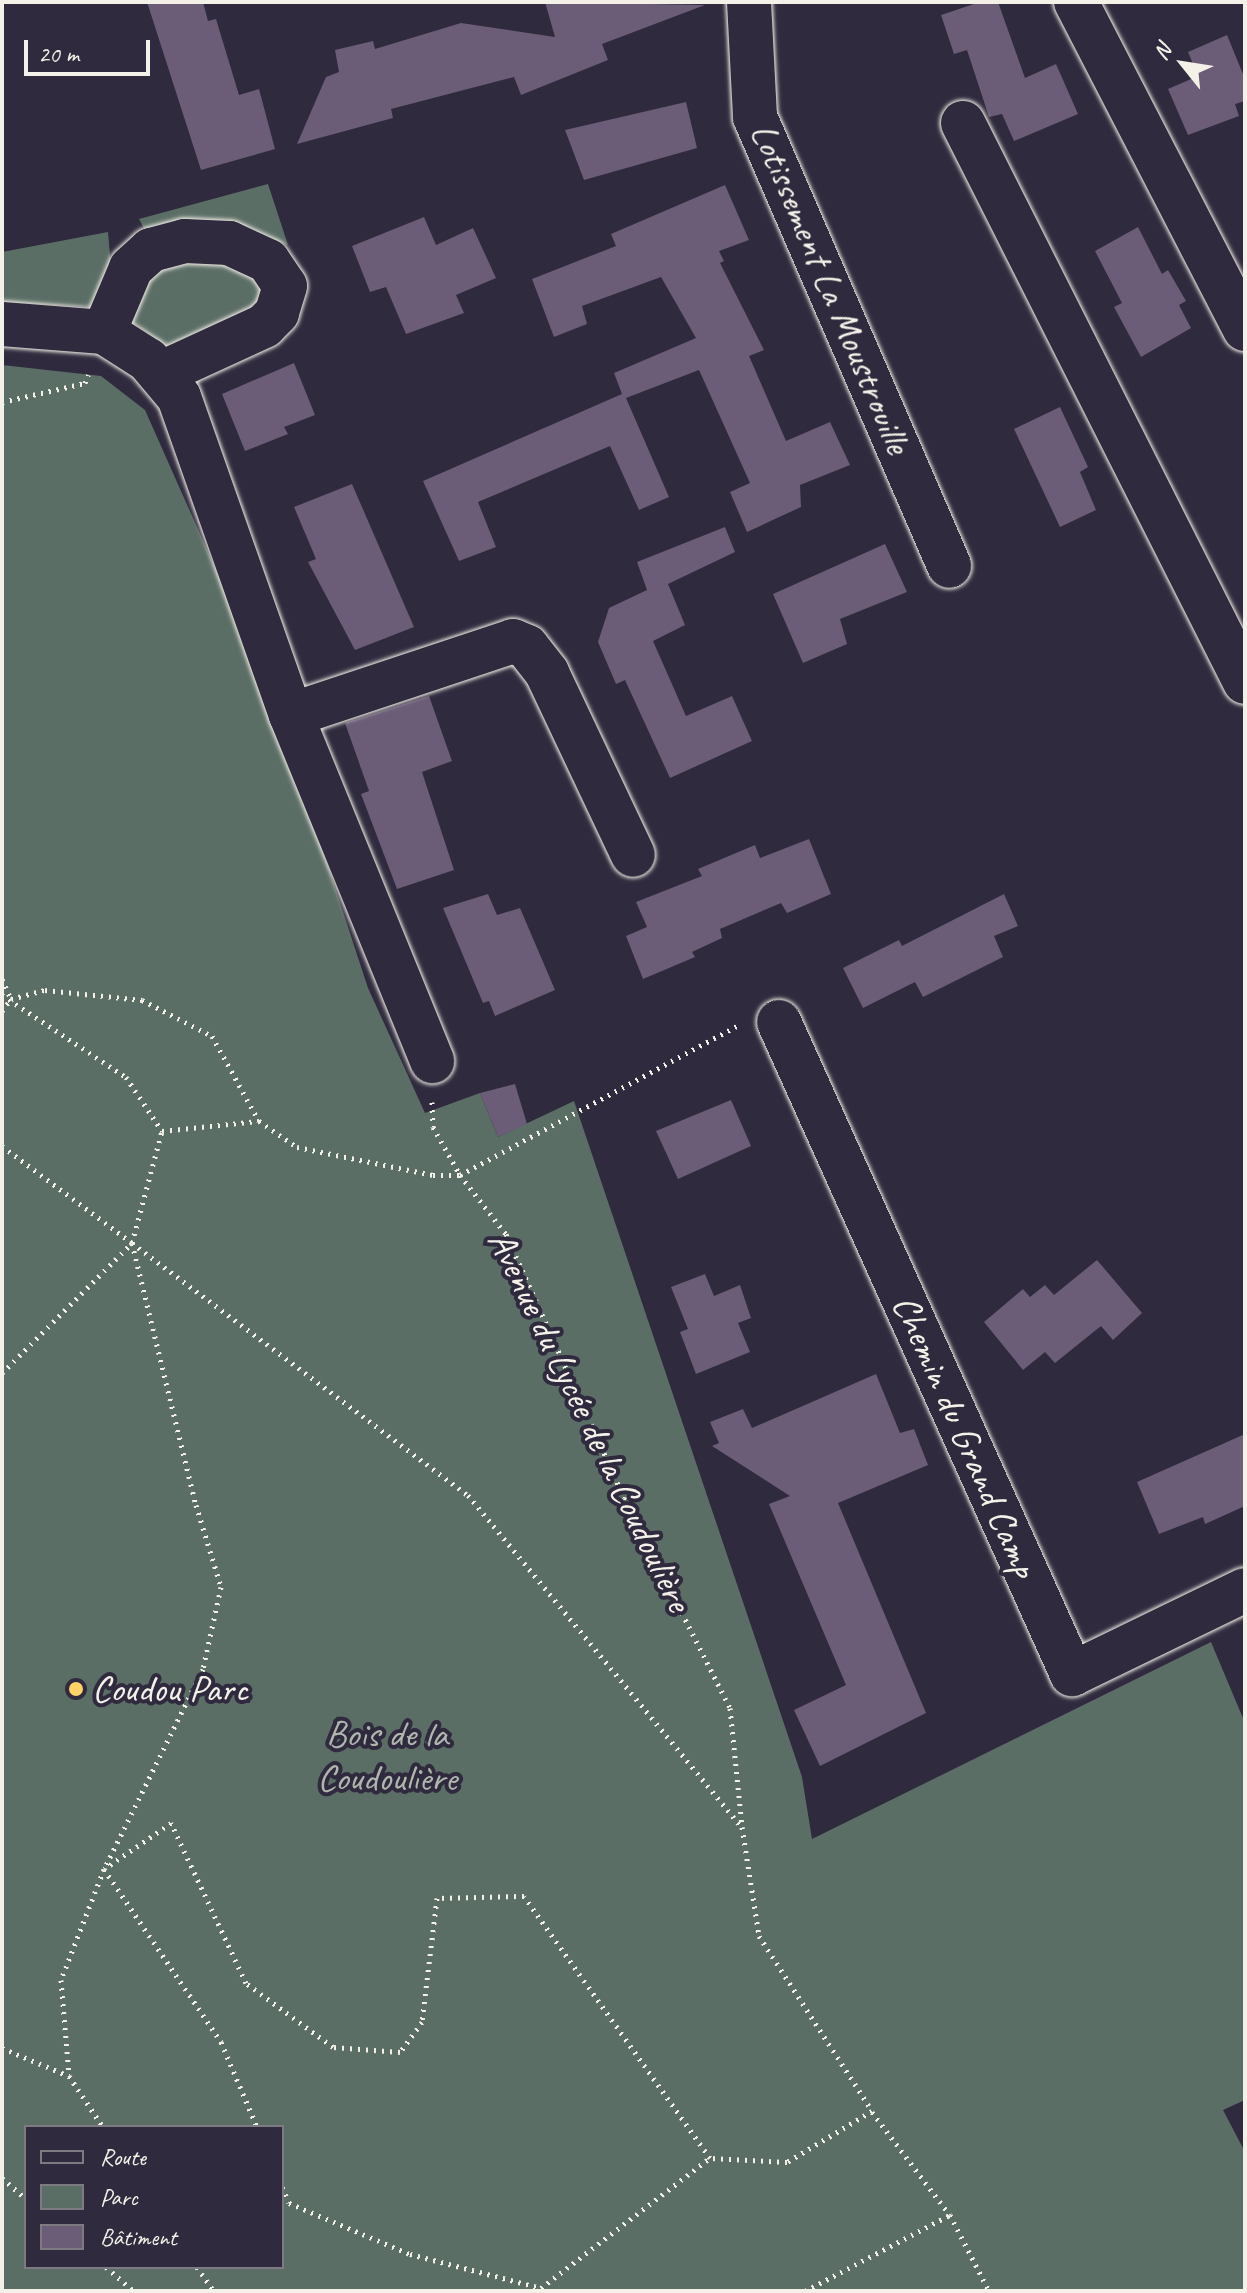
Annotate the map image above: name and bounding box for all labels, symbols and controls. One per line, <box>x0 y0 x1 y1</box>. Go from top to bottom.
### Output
scale bar <box>28 24 154 74</box>
north arrow <box>1143 24 1223 104</box>
text: 20 m <box>38 39 79 69</box>
text: N <box>1147 39 1178 65</box>
street label: Lotissement La Moustrouille <box>740 115 922 461</box>
street label: Avenue du Lycée de la Coudoulière <box>478 1223 702 1619</box>
street label: Chemin du Grand Camp <box>883 1289 1047 1583</box>
place label: Coudou Parc <box>92 1666 249 1712</box>
marker: Coudou Parc <box>67 1680 85 1698</box>
park label: Bois de la Coudoulière <box>317 1711 457 1800</box>
legend <box>24 2125 284 2269</box>
text: Route <box>100 2142 146 2172</box>
text: Parc <box>100 2182 138 2212</box>
text: Bâtiment <box>100 2222 177 2252</box>

